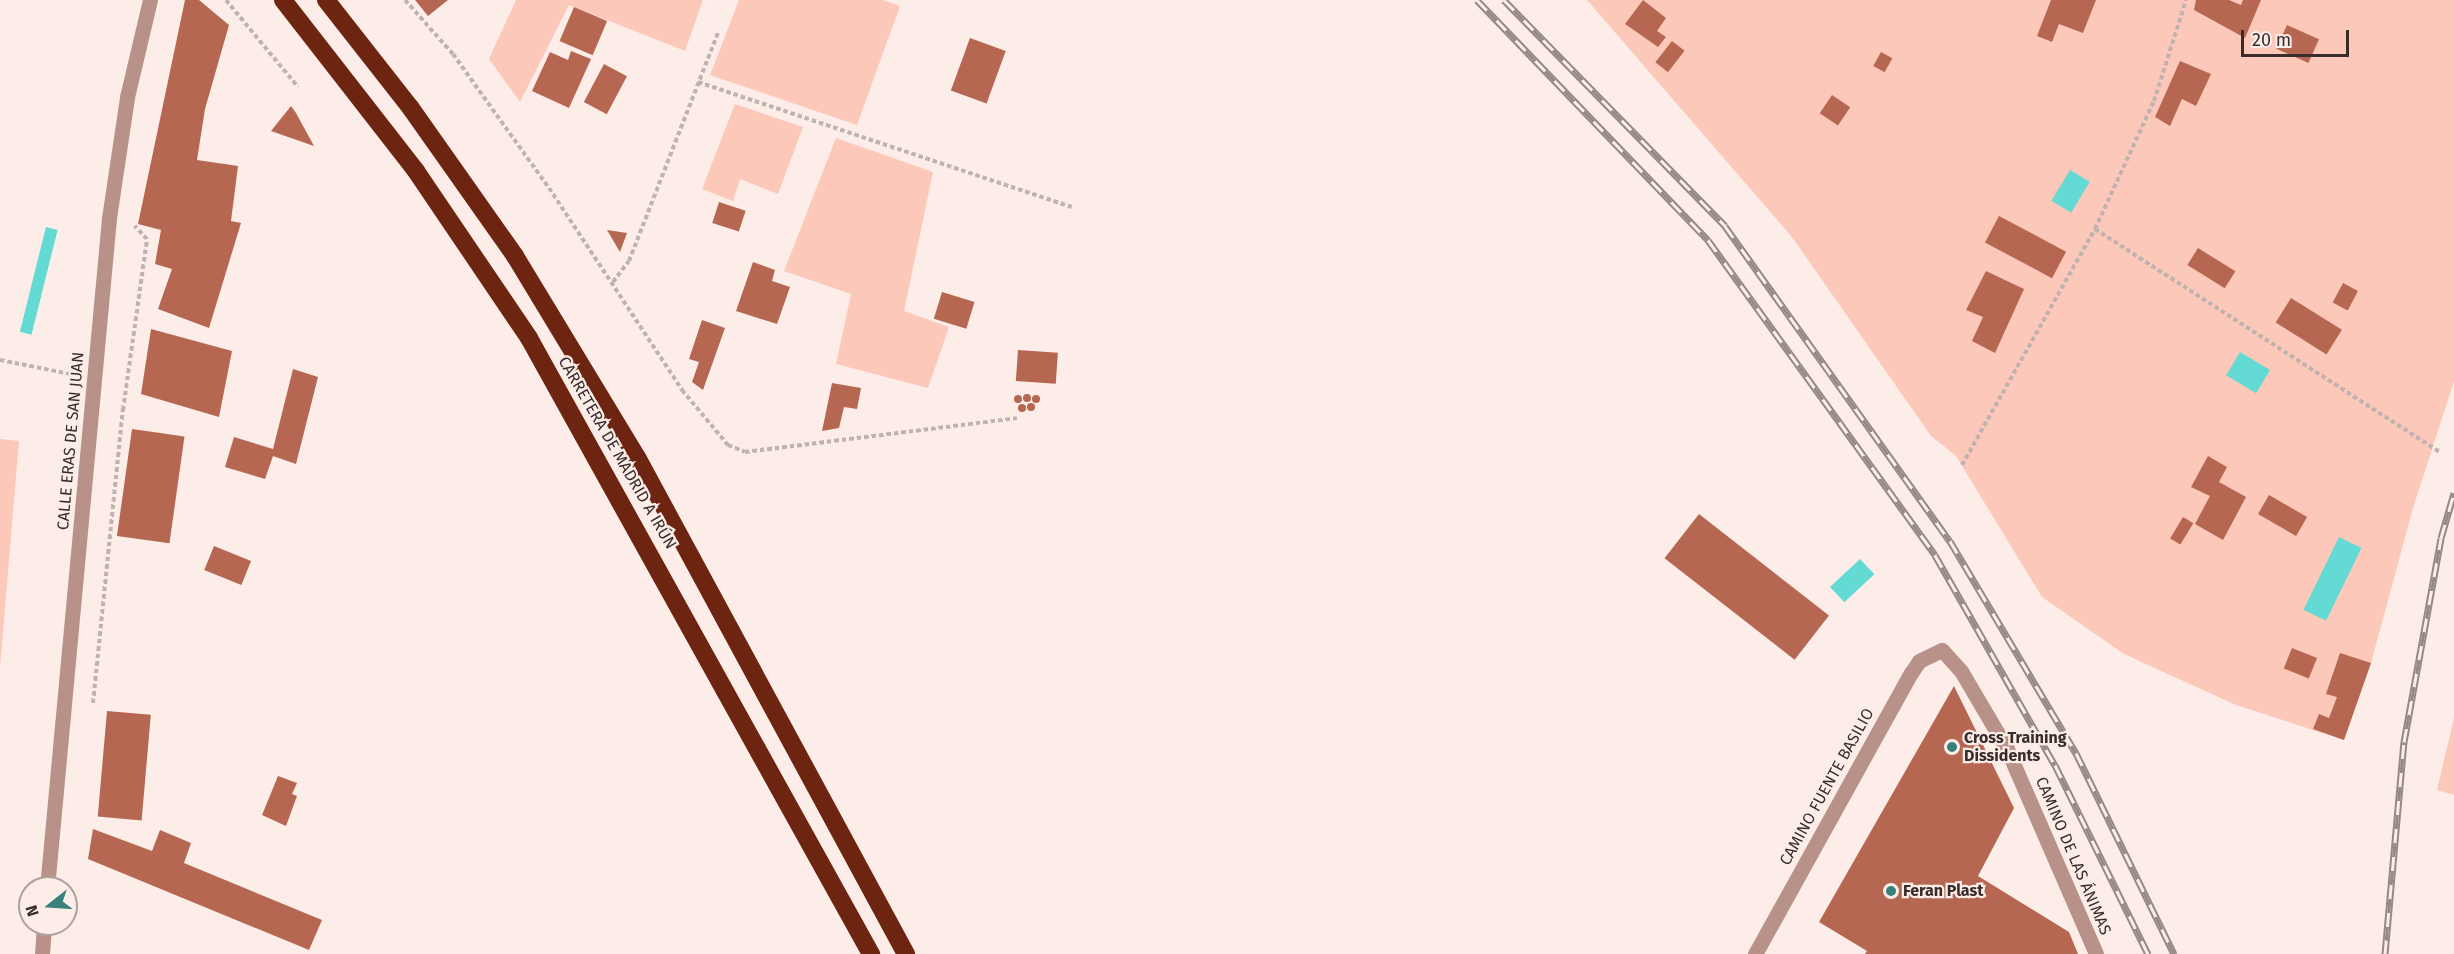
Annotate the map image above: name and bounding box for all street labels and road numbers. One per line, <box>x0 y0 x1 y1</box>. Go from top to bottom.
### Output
street label: CALLE ERAS DE SAN JUAN <box>54 351 88 531</box>
street label: CARRETERA DE MADRID A IRÚN <box>554 353 680 553</box>
street label: CAMINO FUENTE BASILIO <box>1776 705 1878 869</box>
street label: CAMINO DE LAS ÁNIMAS <box>2031 774 2115 938</box>

